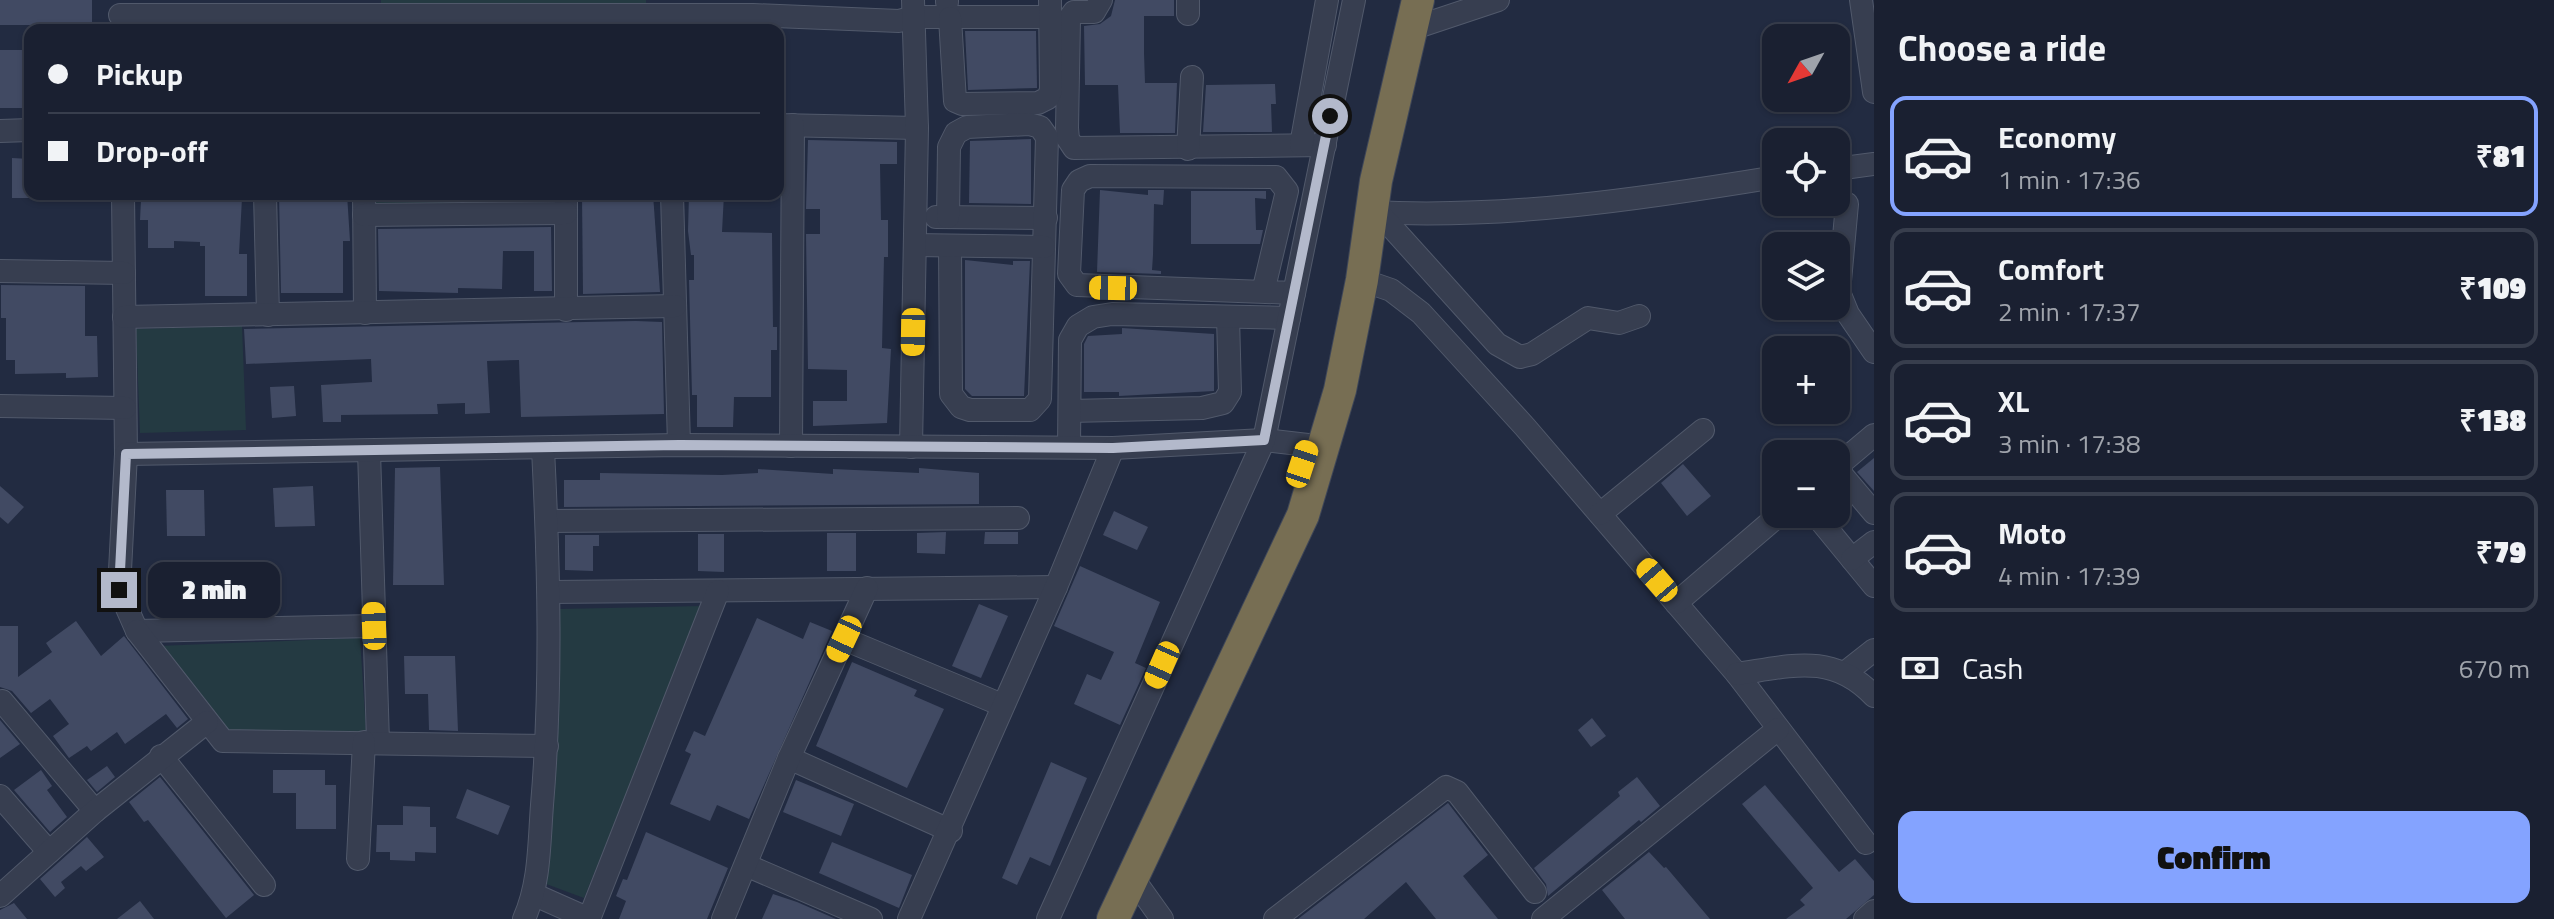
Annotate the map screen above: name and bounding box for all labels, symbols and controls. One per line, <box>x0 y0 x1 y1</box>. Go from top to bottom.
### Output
text: Choose a ride <box>1898 20 2106 75</box>
north arrow <box>1762 24 1850 112</box>
map controls <box>1762 24 1850 528</box>
text: Pickup <box>96 51 183 97</box>
route start <box>1312 98 1348 134</box>
text: Economy <box>1998 114 2116 160</box>
icon: car <box>1902 120 1974 192</box>
text: Drop-off <box>96 128 208 174</box>
button: locate <box>1762 128 1850 216</box>
text: ₹81 <box>2476 133 2526 179</box>
text: 1 min · 17:36 <box>1998 160 2141 199</box>
button: layers <box>1762 232 1850 320</box>
text: Comfort <box>1998 246 2104 292</box>
icon: car <box>1902 252 1974 324</box>
text: ₹109 <box>2459 265 2526 311</box>
car <box>1089 276 1137 300</box>
text: 2 min · 17:37 <box>1998 292 2141 331</box>
car <box>901 308 925 356</box>
button: + <box>1762 336 1850 424</box>
text: XL <box>1998 378 2029 424</box>
icon: car <box>1902 384 1974 456</box>
text: ₹138 <box>2459 397 2526 443</box>
text: 3 min · 17:38 <box>1998 424 2141 463</box>
car <box>1283 437 1321 491</box>
button: − <box>1762 440 1850 528</box>
text: Moto <box>1998 510 2066 556</box>
icon: car <box>1902 516 1974 588</box>
text: ₹79 <box>2476 529 2526 575</box>
car <box>1632 554 1682 606</box>
text: 4 min · 17:39 <box>1998 556 2141 595</box>
callout: 2 min <box>147 562 279 618</box>
text: 2 min <box>182 570 246 609</box>
route end <box>101 572 137 608</box>
car <box>361 602 387 650</box>
car <box>823 612 865 666</box>
car <box>1141 638 1183 692</box>
text: Cash <box>1962 645 2023 691</box>
icon: cash <box>1898 646 1942 690</box>
text: 670 m <box>2459 649 2530 688</box>
button: Confirm <box>1898 811 2530 903</box>

